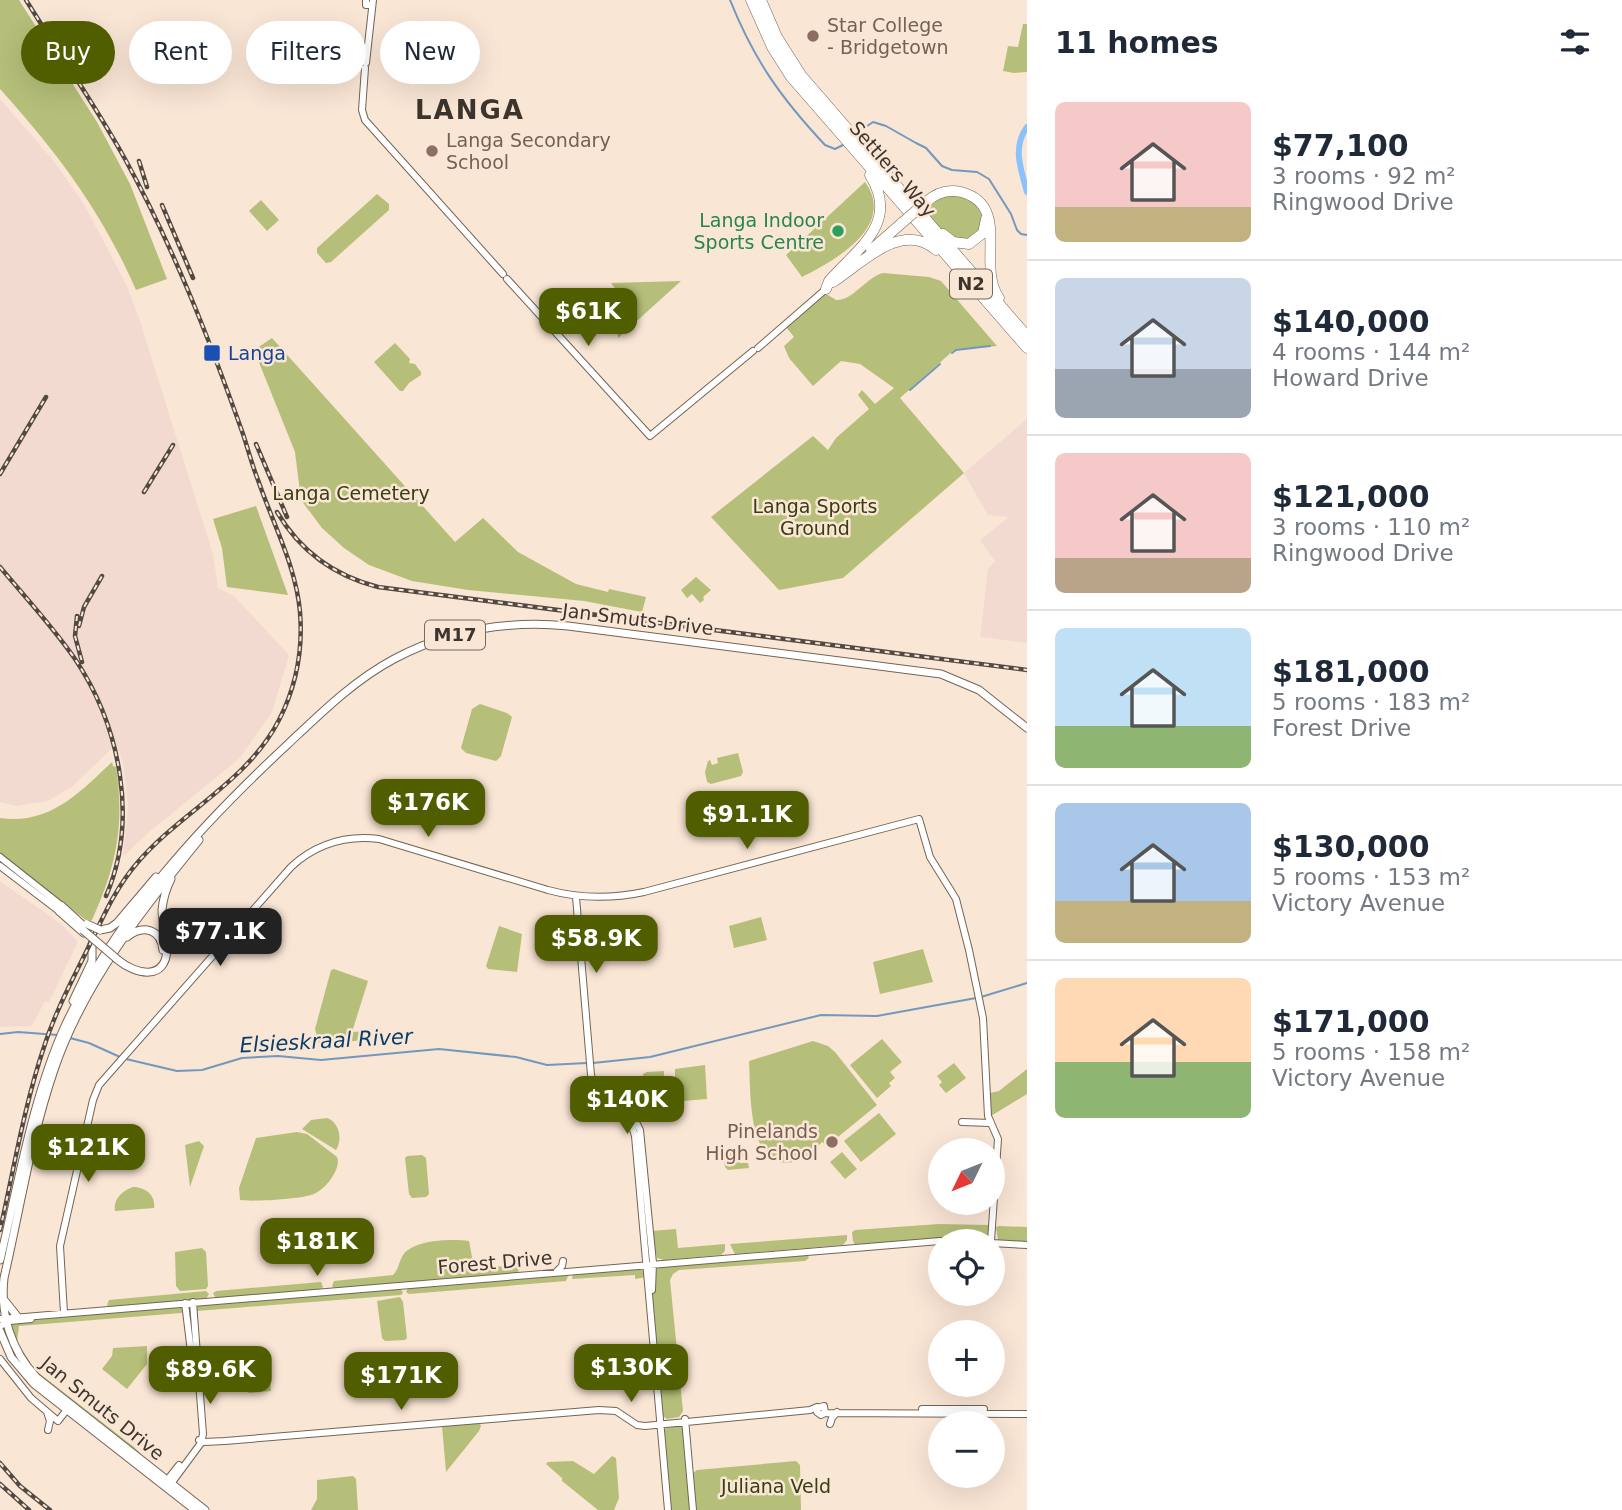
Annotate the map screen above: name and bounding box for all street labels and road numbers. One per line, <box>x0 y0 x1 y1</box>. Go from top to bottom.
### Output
street label: Settlers Way <box>845 117 941 221</box>
road number: N2 <box>950 270 992 298</box>
street label: Jan Smuts Drive <box>560 599 715 639</box>
road number: M17 <box>425 620 485 650</box>
street label: Forest Drive <box>437 1246 553 1278</box>
street label: Jan Smuts Drive <box>36 1351 169 1464</box>

